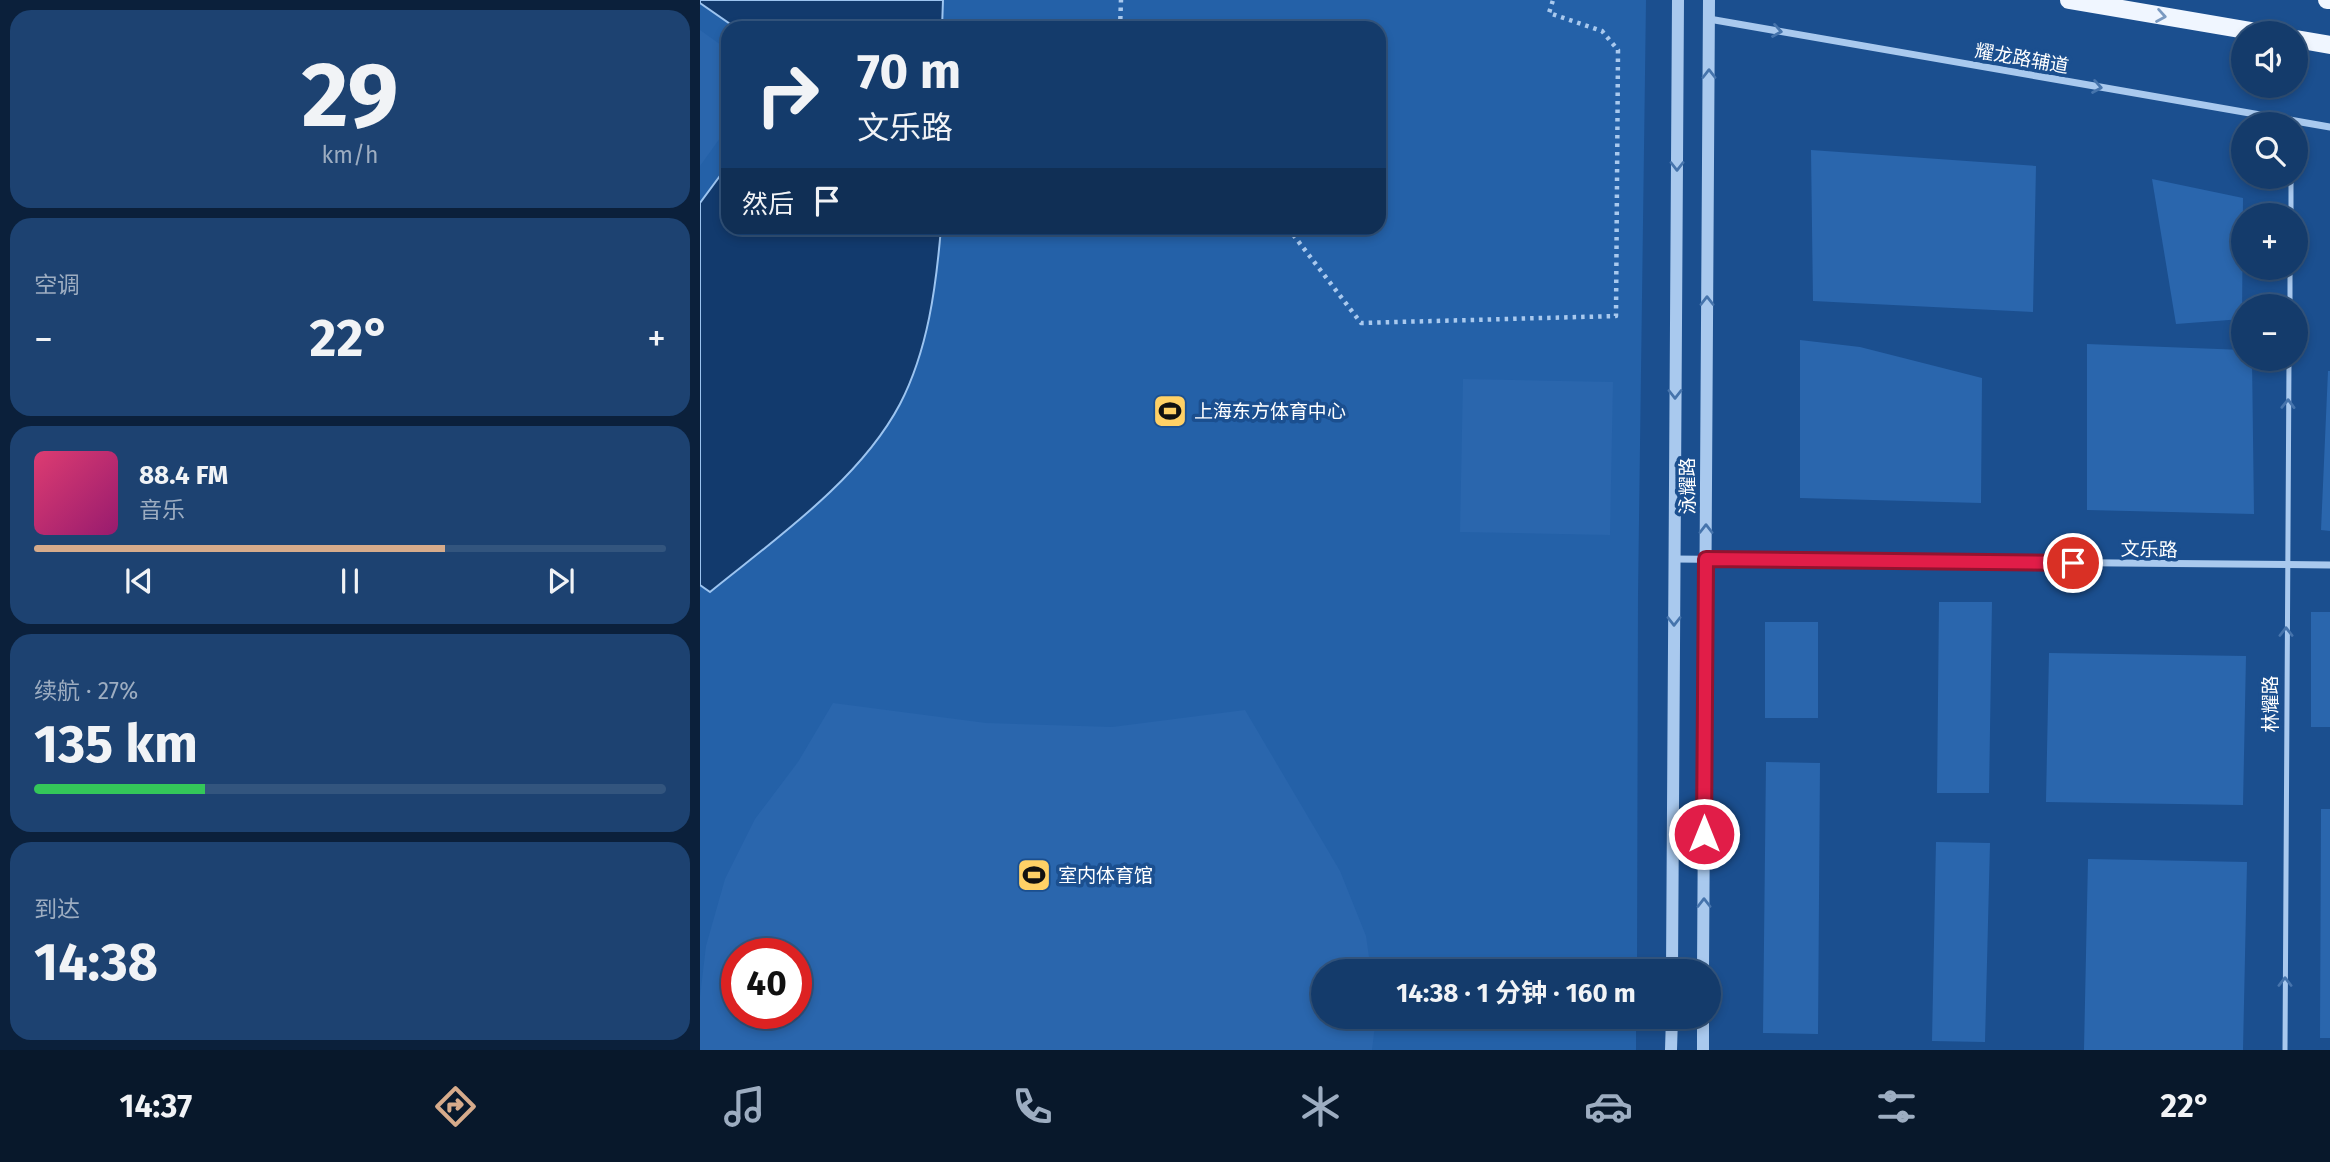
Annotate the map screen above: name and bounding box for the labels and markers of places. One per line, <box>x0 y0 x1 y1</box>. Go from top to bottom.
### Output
sports icon: 上海东方体育中心 <box>1151 392 1189 430</box>
place label: 上海东方体育中心 <box>1194 400 1346 423</box>
pin <box>2043 533 2103 593</box>
sports icon: 室内体育馆 <box>1015 856 1053 894</box>
place label: 室内体育馆 <box>1058 864 1153 887</box>

